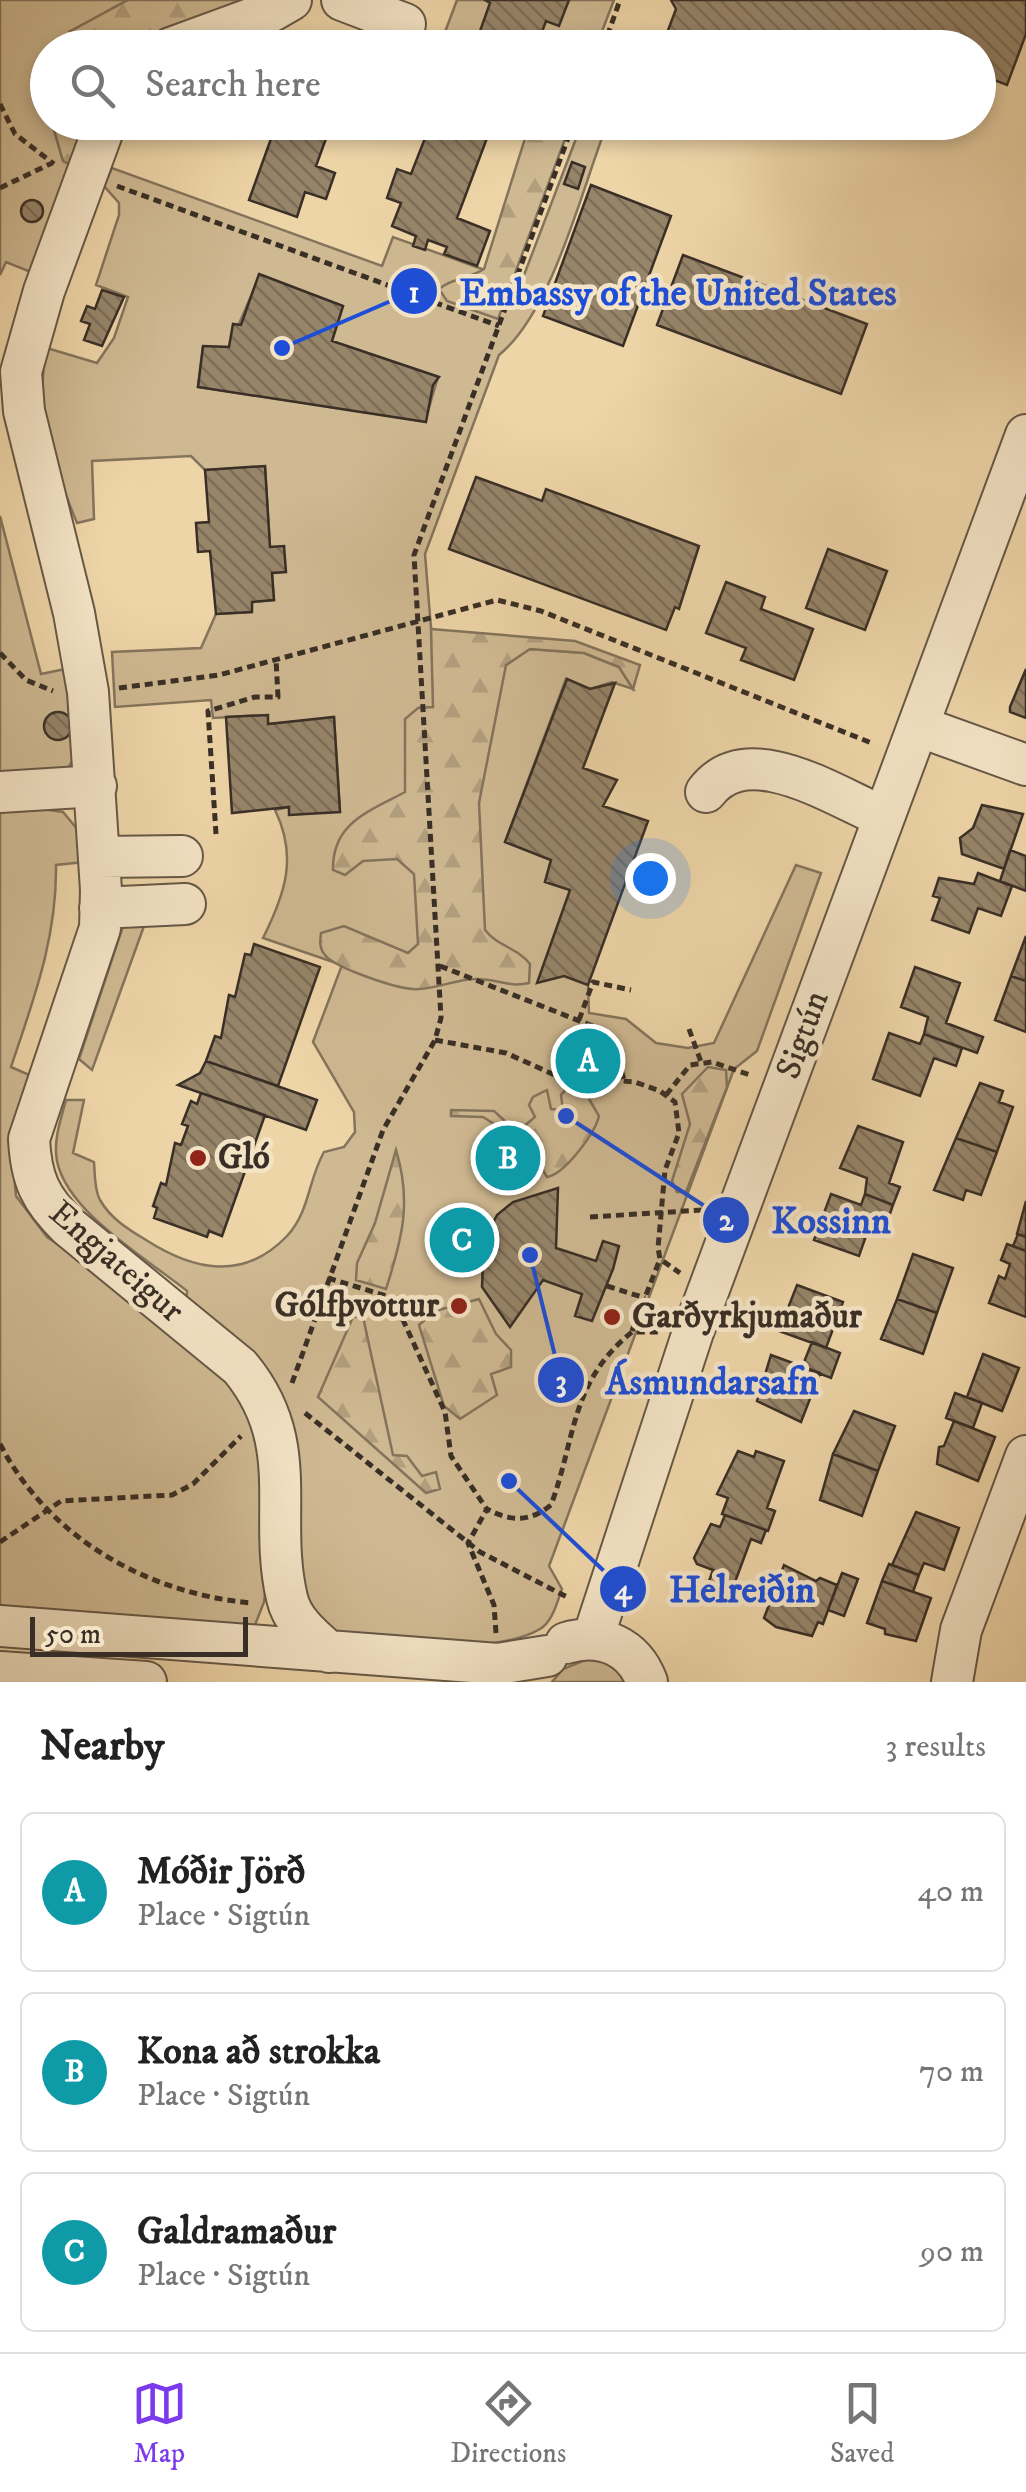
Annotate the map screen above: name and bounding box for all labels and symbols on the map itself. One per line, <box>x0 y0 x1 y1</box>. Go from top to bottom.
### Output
callout: Embassy of the United States <box>389 257 917 325</box>
text: Embassy of the United States <box>459 270 897 318</box>
text: 1 <box>408 275 420 312</box>
your location <box>625 853 676 904</box>
street label: Sigtún <box>767 985 839 1085</box>
pin: A <box>556 1024 620 1098</box>
pin: B <box>476 1120 540 1196</box>
place label: Gló <box>218 1136 270 1180</box>
marker: Gló <box>187 1147 209 1169</box>
callout: Kossinn <box>701 1186 911 1254</box>
street label: Engjateigur <box>39 1191 193 1333</box>
text: Kossinn <box>771 1198 891 1246</box>
pin: C <box>430 1202 494 1278</box>
text: 2 <box>719 1203 734 1240</box>
place label: Gólfþvottur <box>274 1284 440 1328</box>
marker: Gólfþvottur <box>448 1295 470 1317</box>
place label: Garðyrkjumaður <box>632 1295 863 1339</box>
marker: Garðyrkjumaður <box>601 1306 623 1328</box>
callout: Ásmundarsafn <box>536 1346 839 1414</box>
text: Ásmundarsafn <box>604 1358 819 1407</box>
text: 3 <box>555 1364 567 1401</box>
callout: Helreiðin <box>598 1555 835 1623</box>
text: Helreiðin <box>669 1567 815 1615</box>
text: 4 <box>614 1572 633 1609</box>
scale bar <box>30 1612 248 1656</box>

